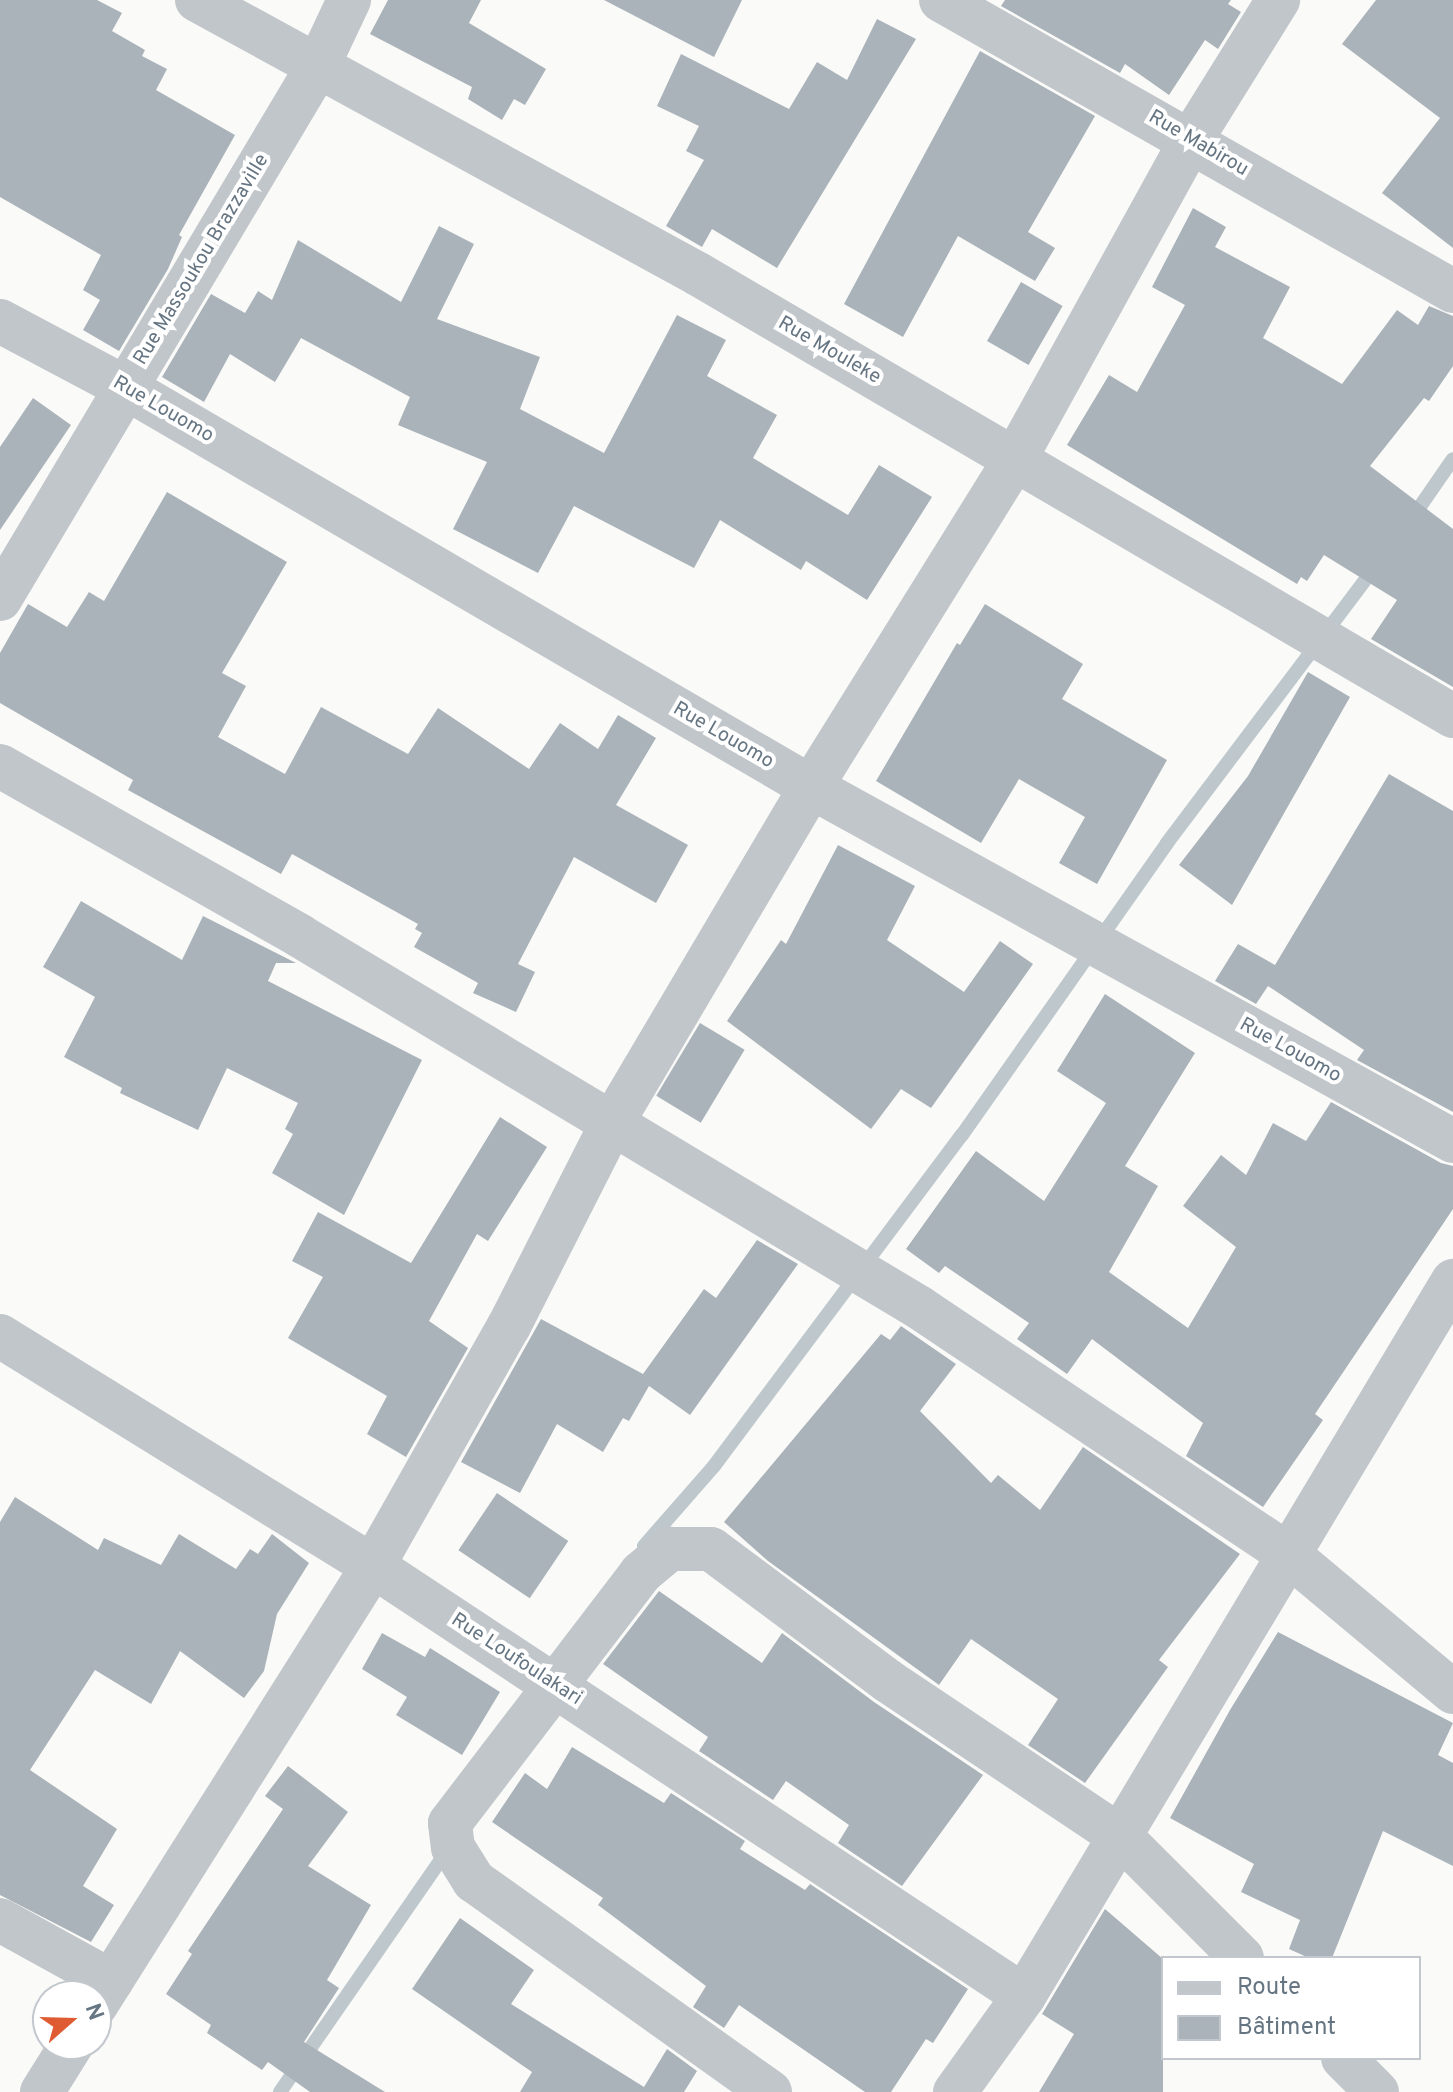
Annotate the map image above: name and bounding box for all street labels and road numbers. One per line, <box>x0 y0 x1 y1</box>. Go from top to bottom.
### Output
street label: Rue Mabirou <box>1144 106 1252 182</box>
street label: Rue Massoukou Brazzaville <box>129 150 275 370</box>
street label: Rue Mouleke <box>773 312 885 390</box>
street label: Rue Louomo <box>108 371 218 449</box>
street label: Rue Louomo <box>668 697 778 775</box>
street label: Rue Louomo <box>1235 1013 1345 1089</box>
street label: Rue Loufoulakari <box>446 1609 586 1711</box>

